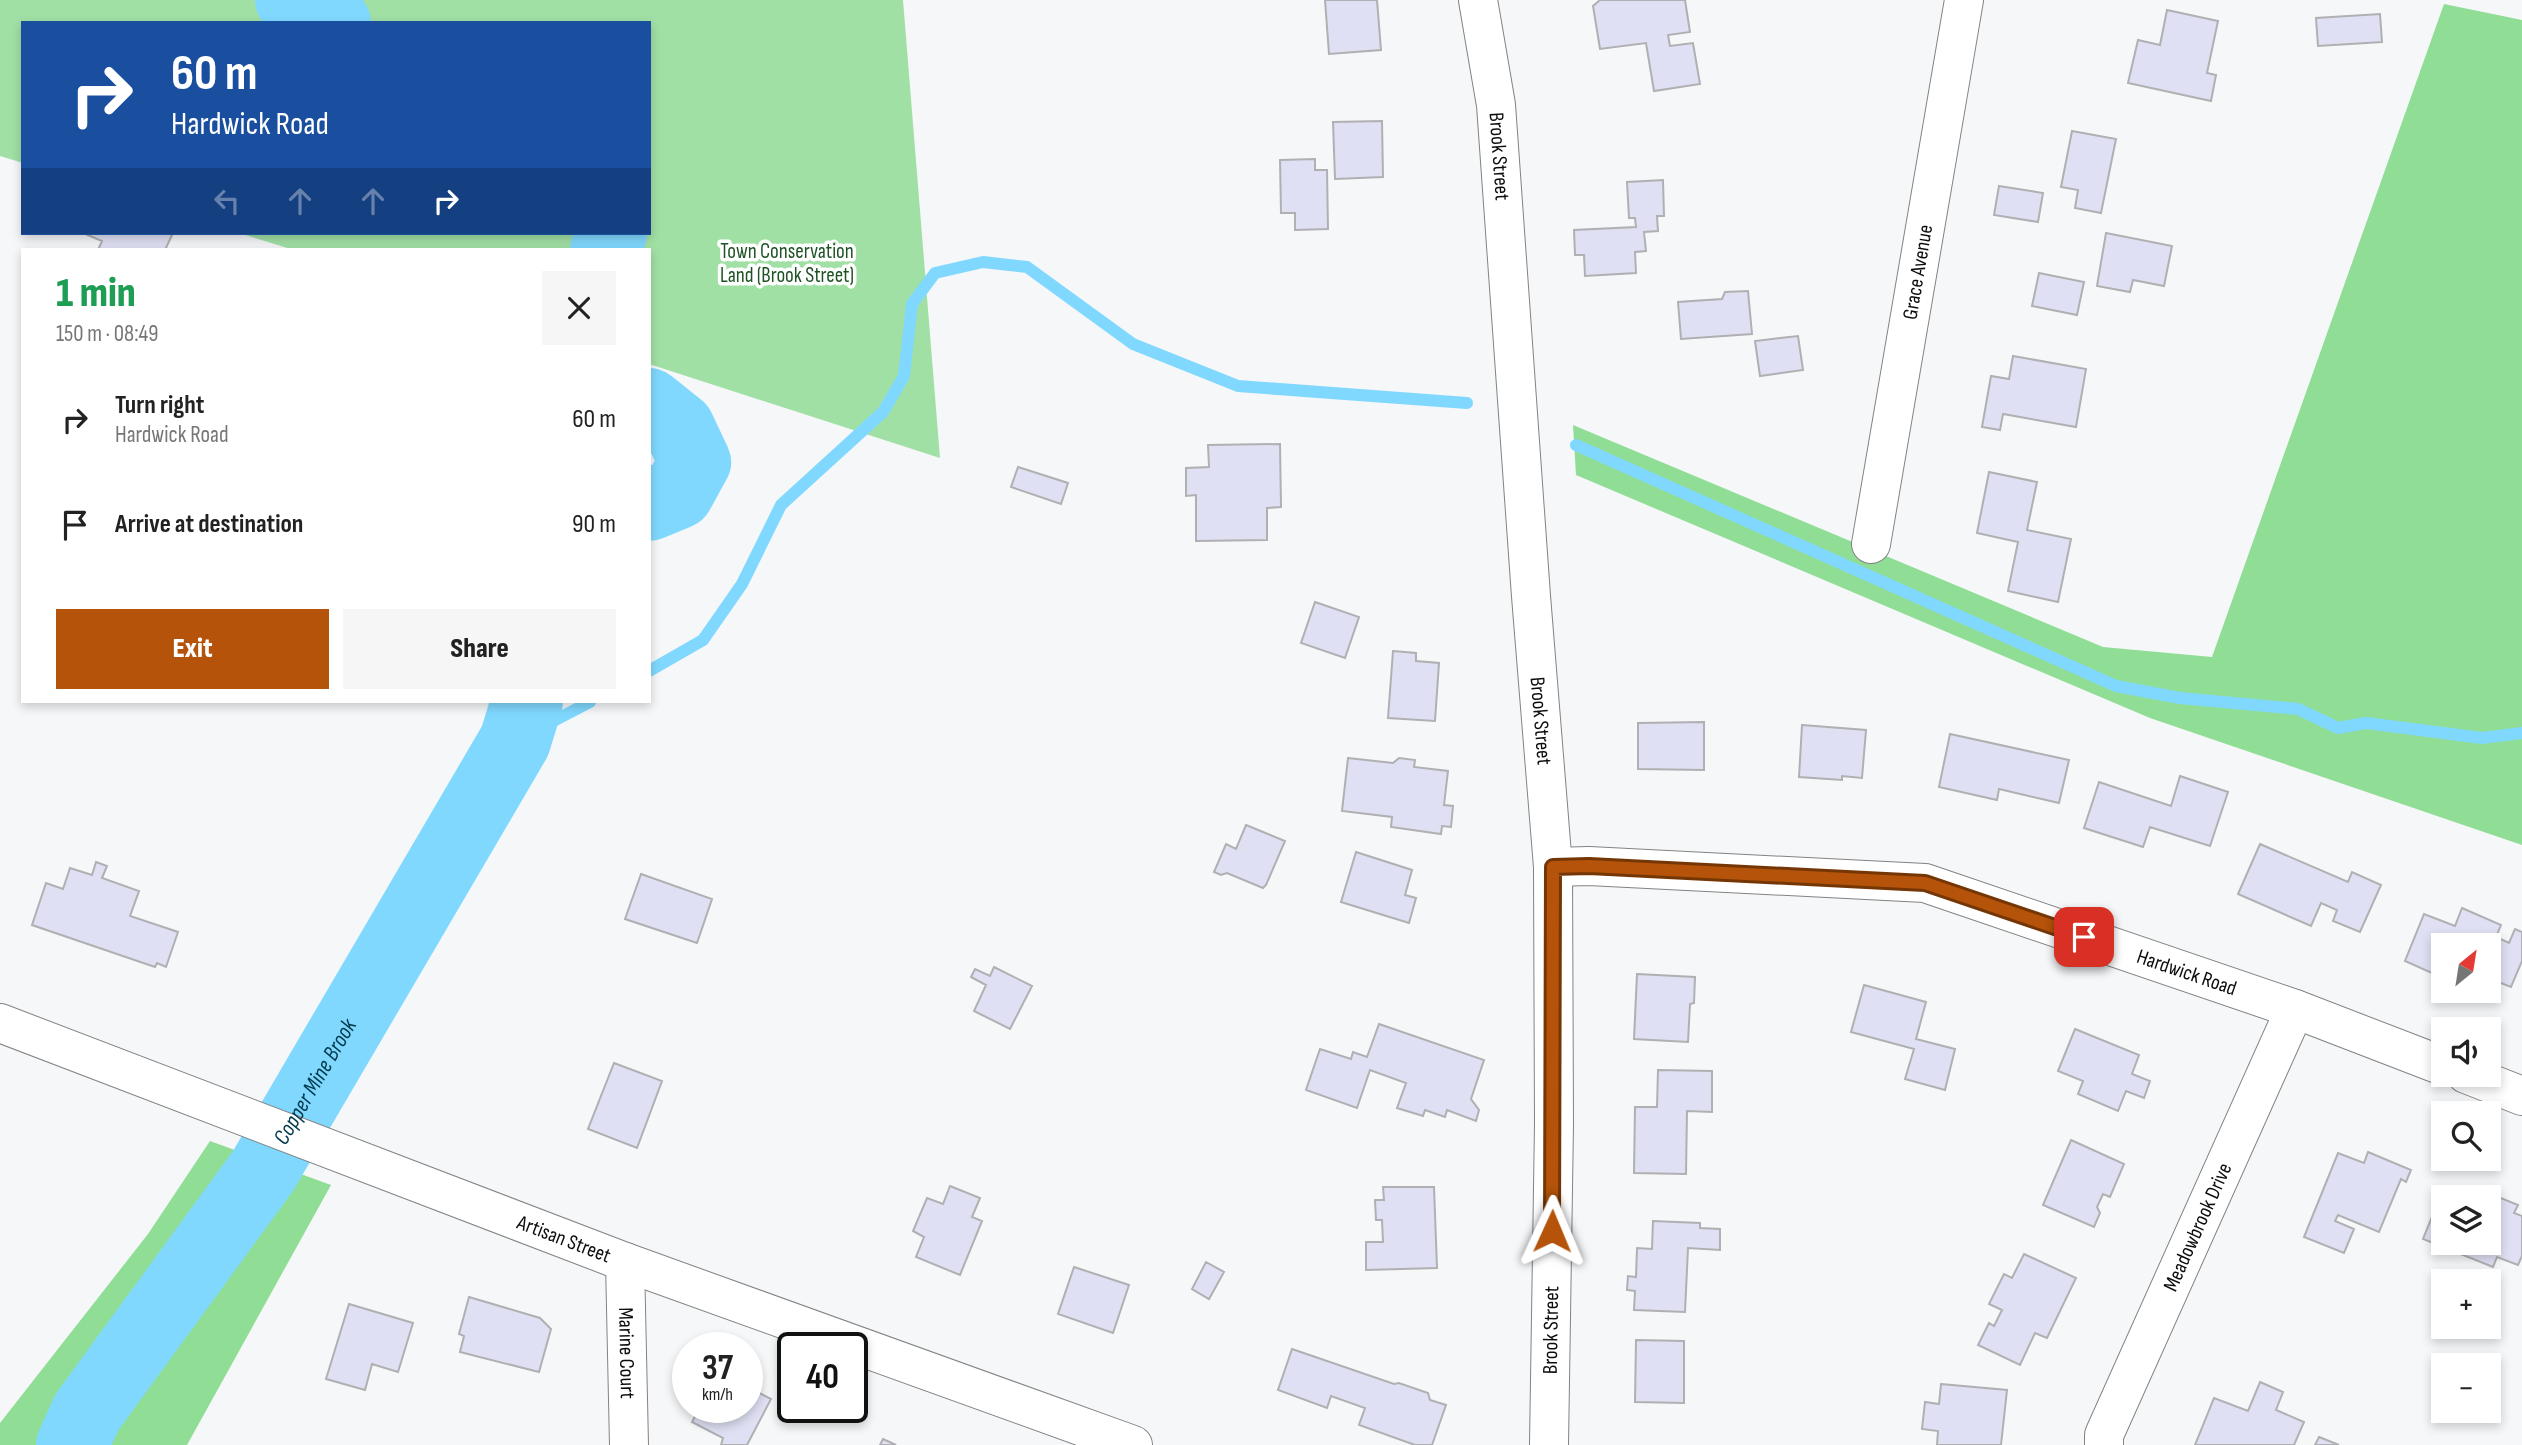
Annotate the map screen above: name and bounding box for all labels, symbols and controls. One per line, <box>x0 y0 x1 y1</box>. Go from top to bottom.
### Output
text: 60 m <box>171 45 258 104</box>
icon: right <box>56 49 147 140</box>
text: Hardwick Road <box>171 105 329 144</box>
street label: Brook Street <box>1484 111 1515 201</box>
icon: left <box>208 182 246 220</box>
icon: ahead <box>281 182 319 220</box>
icon: ahead <box>354 182 392 220</box>
icon: right <box>427 182 465 220</box>
street label: Grace Avenue <box>1897 223 1938 321</box>
park label: Town Conservation Land (Brook Street) <box>720 239 854 288</box>
text: 1 min <box>56 268 136 319</box>
button: close <box>542 271 616 345</box>
text: 150 m · 08:49 <box>56 320 158 348</box>
text: Turn right <box>115 390 204 421</box>
icon: right <box>56 401 94 439</box>
text: 60 m <box>572 404 616 435</box>
text: Hardwick Road <box>115 421 229 449</box>
icon: arrive <box>56 506 94 544</box>
text: Arrive at destination <box>115 509 303 540</box>
text: 90 m <box>572 509 616 540</box>
button: Exit <box>56 609 329 689</box>
button: Share <box>343 609 616 689</box>
street label: Brook Street <box>1525 676 1557 766</box>
pin <box>2054 907 2114 967</box>
icon: arrive <box>2065 918 2103 956</box>
north arrow <box>2431 933 2501 1003</box>
map controls <box>2431 933 2501 1423</box>
street label: Hardwick Road <box>2134 944 2240 1001</box>
water label: Copper Mine Brook <box>268 1013 364 1150</box>
button: sound <box>2431 1017 2501 1087</box>
button: search <box>2431 1101 2501 1171</box>
street label: Meadowbrook Drive <box>2158 1159 2237 1295</box>
button: layers <box>2431 1185 2501 1255</box>
position arrow <box>1515 1194 1589 1268</box>
street label: Artisan Street <box>513 1209 615 1268</box>
button: + <box>2431 1269 2501 1339</box>
street label: Brook Street <box>1538 1286 1564 1374</box>
street label: Marine Court <box>613 1307 640 1399</box>
speed limit sign: 40 <box>777 1332 868 1423</box>
text: 37 <box>702 1347 733 1390</box>
button: − <box>2431 1353 2501 1423</box>
text: km/h <box>702 1384 733 1405</box>

